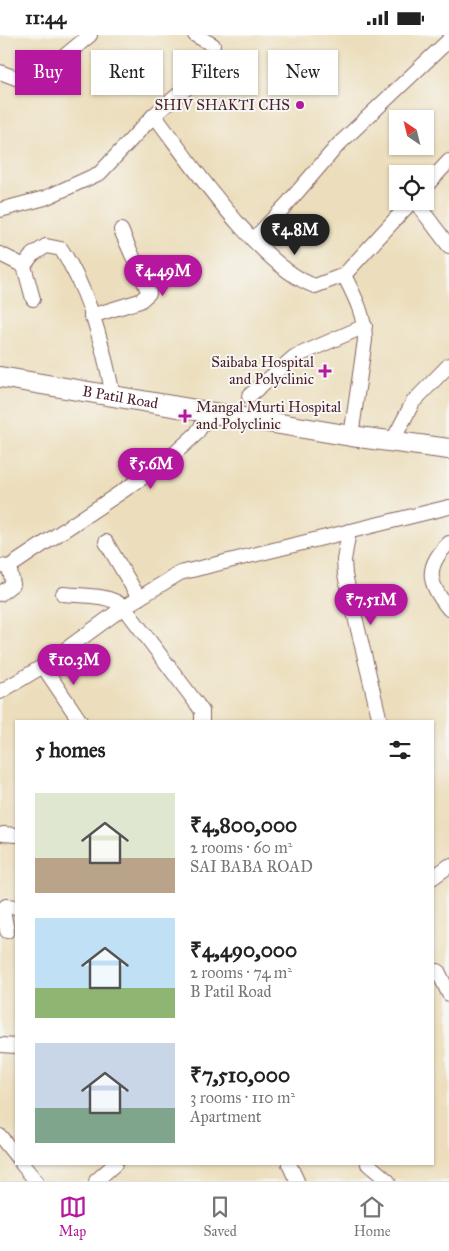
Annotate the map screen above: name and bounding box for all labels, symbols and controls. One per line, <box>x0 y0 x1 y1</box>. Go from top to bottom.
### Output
text: 11:44 <box>25 6 66 29</box>
chip: Buy <box>15 50 81 95</box>
chip: Rent <box>91 50 163 95</box>
chip: Filters <box>173 50 258 95</box>
chip: New <box>268 50 338 95</box>
place label: SHIV SHAKTI CHS <box>154 96 290 114</box>
marker: SHIV SHAKTI CHS <box>294 99 306 111</box>
north arrow <box>389 110 434 155</box>
map controls <box>389 110 434 210</box>
button: locate <box>389 165 434 210</box>
pin: ₹4.8M <box>260 213 330 256</box>
text: ₹4.8M <box>272 220 318 239</box>
pin: ₹4.49M <box>122 255 204 297</box>
text: ₹4.49M <box>135 261 191 280</box>
place label: Saibaba Hospital and Polyclinic <box>211 353 315 388</box>
marker: Saibaba Hospital and Polyclinic <box>318 364 332 378</box>
street label: B Patil Road <box>81 382 160 413</box>
place label: Mangal Murti Hospital and Polyclinic <box>196 398 342 433</box>
marker: Mangal Murti Hospital and Polyclinic <box>178 409 192 423</box>
pin: ₹5.6M <box>116 447 186 490</box>
text: ₹5.6M <box>129 454 173 473</box>
pin: ₹7.51M <box>330 583 412 626</box>
text: ₹7.51M <box>346 590 396 609</box>
pin: ₹10.3M <box>33 643 115 686</box>
text: ₹10.3M <box>49 650 99 669</box>
icon: filters <box>386 736 414 764</box>
text: 5 homes <box>35 737 106 763</box>
text: ₹4,800,000 <box>190 812 297 838</box>
icon: home <box>75 813 135 873</box>
text: 2 rooms · 60 m² <box>190 838 292 857</box>
text: SAI BABA ROAD <box>190 857 313 876</box>
text: ₹4,490,000 <box>190 937 297 963</box>
icon: home <box>75 938 135 998</box>
text: 2 rooms · 74 m² <box>190 963 292 982</box>
text: B Patil Road <box>190 982 272 1001</box>
text: ₹7,510,000 <box>190 1062 290 1088</box>
icon: home <box>75 1063 135 1123</box>
text: 3 rooms · 110 m² <box>190 1088 295 1107</box>
text: Apartment <box>190 1107 262 1126</box>
tab: Map <box>59 1193 87 1240</box>
tab: Saved <box>204 1193 237 1240</box>
tab: Home <box>354 1193 390 1240</box>

